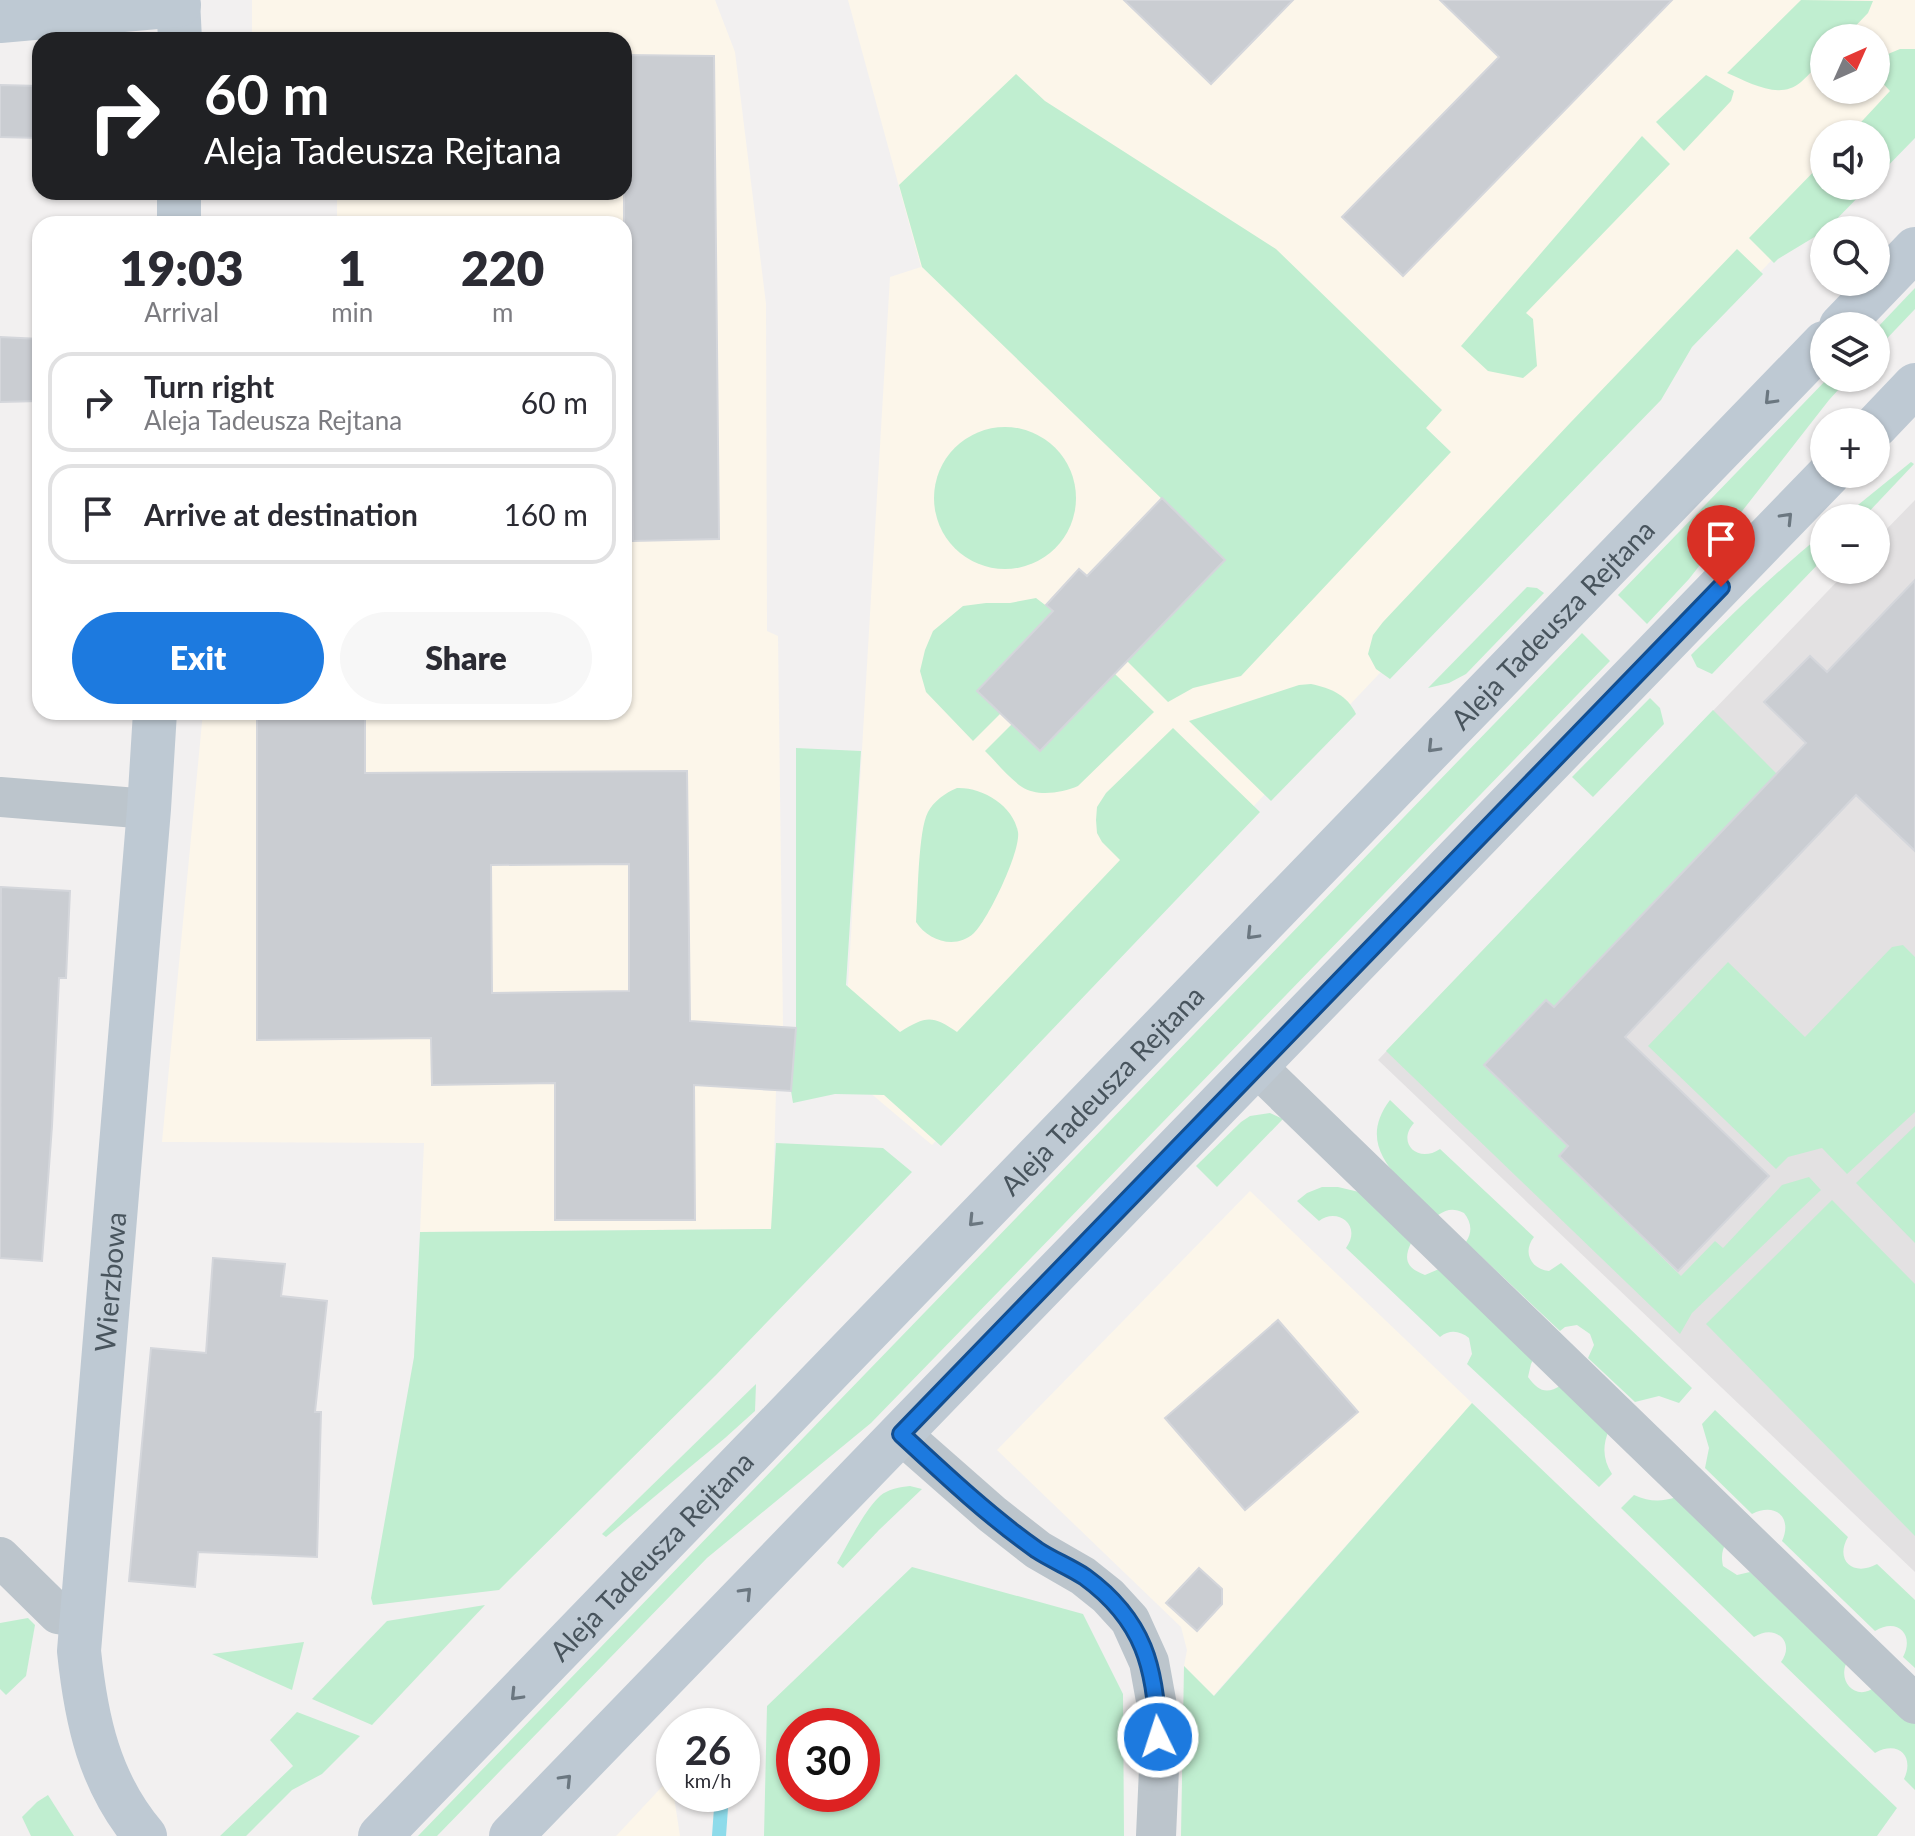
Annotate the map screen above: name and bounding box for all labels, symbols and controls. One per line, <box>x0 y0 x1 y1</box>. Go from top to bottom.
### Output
north arrow <box>1810 24 1890 104</box>
map controls <box>1810 24 1890 584</box>
text: 60 m <box>204 60 329 127</box>
icon: right <box>72 64 176 168</box>
button: sound <box>1810 120 1890 200</box>
text: Aleja Tadeusza Rejtana <box>204 128 562 172</box>
button: search <box>1810 216 1890 296</box>
text: 19:03 <box>120 239 244 296</box>
text: 1 <box>338 239 366 296</box>
text: 220 <box>461 239 544 296</box>
text: Arrival <box>144 296 219 328</box>
text: min <box>331 296 373 328</box>
text: m <box>492 296 513 328</box>
button: layers <box>1810 312 1890 392</box>
text: Turn right <box>144 368 274 404</box>
icon: right <box>76 380 120 424</box>
text: 60 m <box>521 384 588 420</box>
one-way arrow <box>1764 390 1779 404</box>
text: Aleja Tadeusza Rejtana <box>144 404 402 436</box>
button: + <box>1810 408 1890 488</box>
icon: arrive <box>76 492 120 536</box>
text: Arrive at destination <box>144 496 418 532</box>
text: 160 m <box>503 496 588 532</box>
button: − <box>1810 504 1890 584</box>
pin <box>1687 505 1755 587</box>
street label: Aleja Tadeusza Rejtana <box>1443 512 1661 736</box>
one-way arrow <box>1778 513 1792 527</box>
icon: arrive <box>1699 517 1743 561</box>
button: Exit <box>72 612 324 704</box>
button: Share <box>340 612 592 704</box>
one-way arrow <box>1428 737 1442 752</box>
one-way arrow <box>1247 925 1262 939</box>
street label: Aleja Tadeusza Rejtana <box>993 978 1211 1202</box>
street label: Wierzbowa <box>87 1211 132 1353</box>
one-way arrow <box>969 1212 984 1226</box>
street label: Aleja Tadeusza Rejtana <box>542 1444 760 1667</box>
one-way arrow <box>737 1588 752 1602</box>
one-way arrow <box>511 1686 525 1700</box>
position arrow <box>1116 1695 1200 1779</box>
speed limit sign: 30 <box>776 1708 880 1812</box>
text: 26 <box>685 1726 731 1774</box>
text: km/h <box>685 1768 731 1792</box>
one-way arrow <box>556 1775 571 1789</box>

